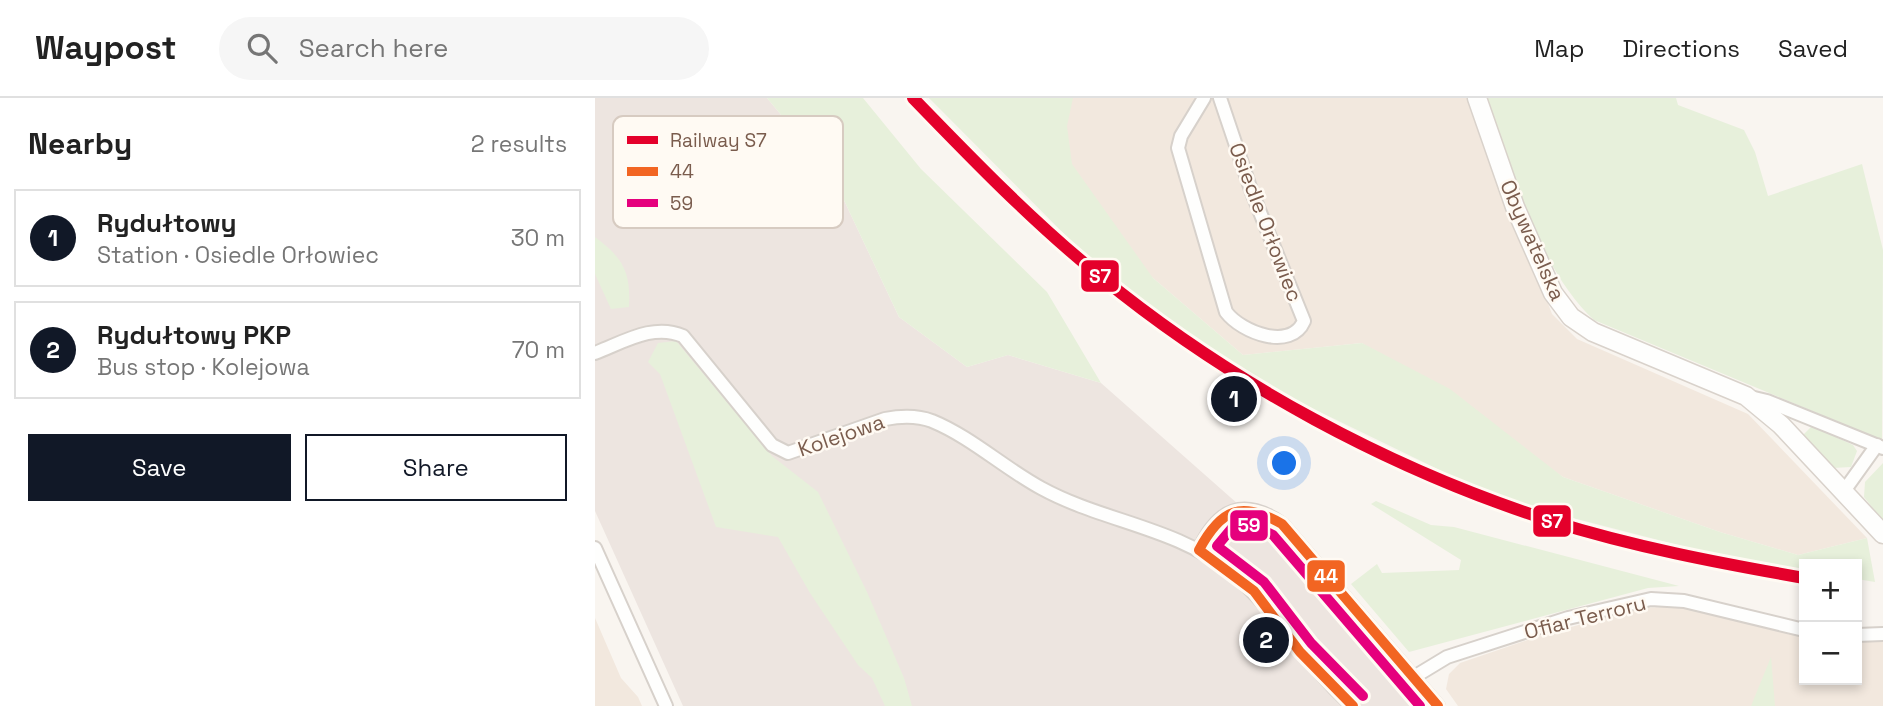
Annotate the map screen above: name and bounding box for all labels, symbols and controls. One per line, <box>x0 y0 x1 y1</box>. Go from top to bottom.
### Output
search box <box>219 17 709 80</box>
text: Waypost <box>35 27 177 69</box>
icon: search <box>243 29 281 67</box>
text: Search here <box>299 31 448 65</box>
text: Map <box>1534 33 1584 64</box>
text: Directions <box>1622 33 1740 64</box>
text: Saved <box>1778 33 1848 64</box>
legend <box>613 116 843 228</box>
text: Nearby <box>28 124 132 163</box>
text: Railway S7 <box>670 128 767 153</box>
text: 2 results <box>471 129 567 159</box>
street label: Osiedle Orłowiec <box>1223 139 1309 305</box>
text: 44 <box>670 159 694 184</box>
street label: Obywatelska <box>1494 175 1572 305</box>
text: 59 <box>670 191 693 216</box>
text: Rydułtowy <box>97 206 237 240</box>
text: 1 <box>48 223 58 253</box>
text: 30 m <box>511 223 565 253</box>
text: Station · Osiedle Orłowiec <box>97 240 379 270</box>
line badge: S7 <box>1080 259 1120 293</box>
text: S7 <box>1089 264 1111 289</box>
text: Rydułtowy PKP <box>97 318 291 352</box>
text: 2 <box>46 335 60 365</box>
text: 70 m <box>512 335 565 365</box>
text: Bus stop · Kolejowa <box>97 352 310 382</box>
pin: 1 <box>1211 373 1257 425</box>
street label: Kolejowa <box>794 408 888 462</box>
button: Save <box>28 434 291 501</box>
button: Share <box>305 434 567 501</box>
your location <box>1267 446 1301 480</box>
line badge: S7 <box>1532 504 1572 538</box>
line badge: 59 <box>1229 509 1269 542</box>
text: S7 <box>1541 509 1563 534</box>
text: 59 <box>1237 513 1261 538</box>
line badge: 44 <box>1306 559 1346 593</box>
map controls <box>1799 559 1862 685</box>
button: + <box>1799 559 1862 622</box>
text: 44 <box>1314 564 1338 589</box>
street label: Ofiar Terroru <box>1521 589 1649 645</box>
pin: 2 <box>1243 614 1289 666</box>
button: − <box>1799 622 1862 685</box>

